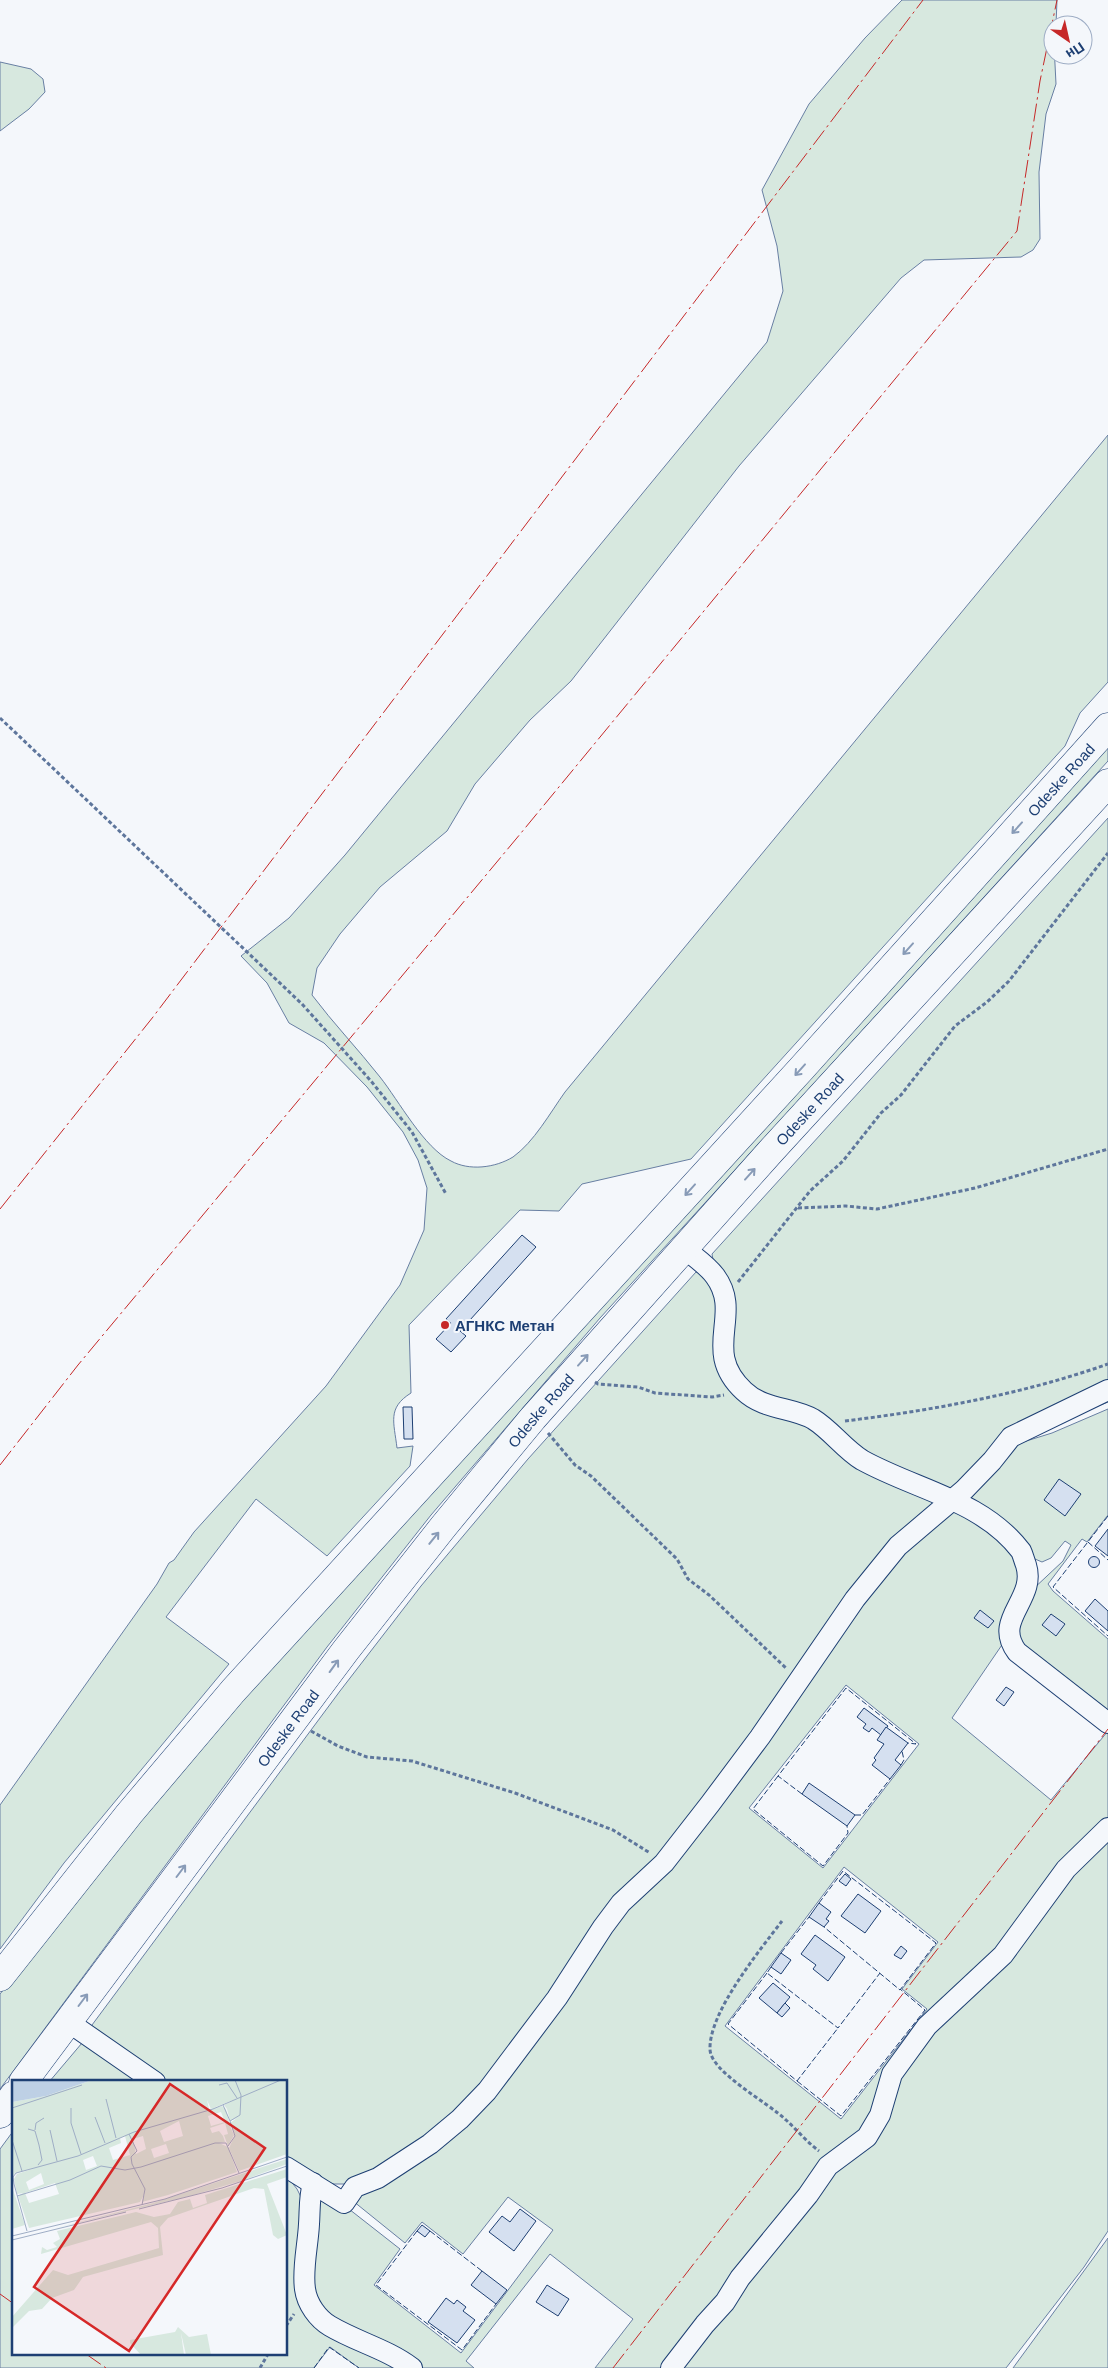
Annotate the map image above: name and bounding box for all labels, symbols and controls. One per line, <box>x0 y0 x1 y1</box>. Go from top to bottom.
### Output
north arrow <box>1043 15 1093 65</box>
text: Пн <box>1063 39 1087 63</box>
street label: Odeske Road <box>1024 740 1098 820</box>
one-way arrow <box>1011 822 1023 835</box>
one-way arrow <box>902 942 914 955</box>
one-way arrow <box>794 1063 806 1076</box>
street label: Odeske Road <box>772 1069 847 1149</box>
one-way arrow <box>744 1167 756 1180</box>
one-way arrow <box>684 1184 696 1197</box>
place label: АГНКС Метан <box>455 1317 555 1334</box>
marker: АГНКС Метан <box>439 1319 451 1331</box>
one-way arrow <box>577 1353 589 1366</box>
street label: Odeske Road <box>504 1370 577 1451</box>
one-way arrow <box>429 1532 440 1545</box>
one-way arrow <box>329 1659 339 1673</box>
street label: Odeske Road <box>253 1686 322 1770</box>
one-way arrow <box>176 1865 187 1878</box>
one-way arrow <box>78 1994 89 2007</box>
inset map <box>12 2080 288 2356</box>

